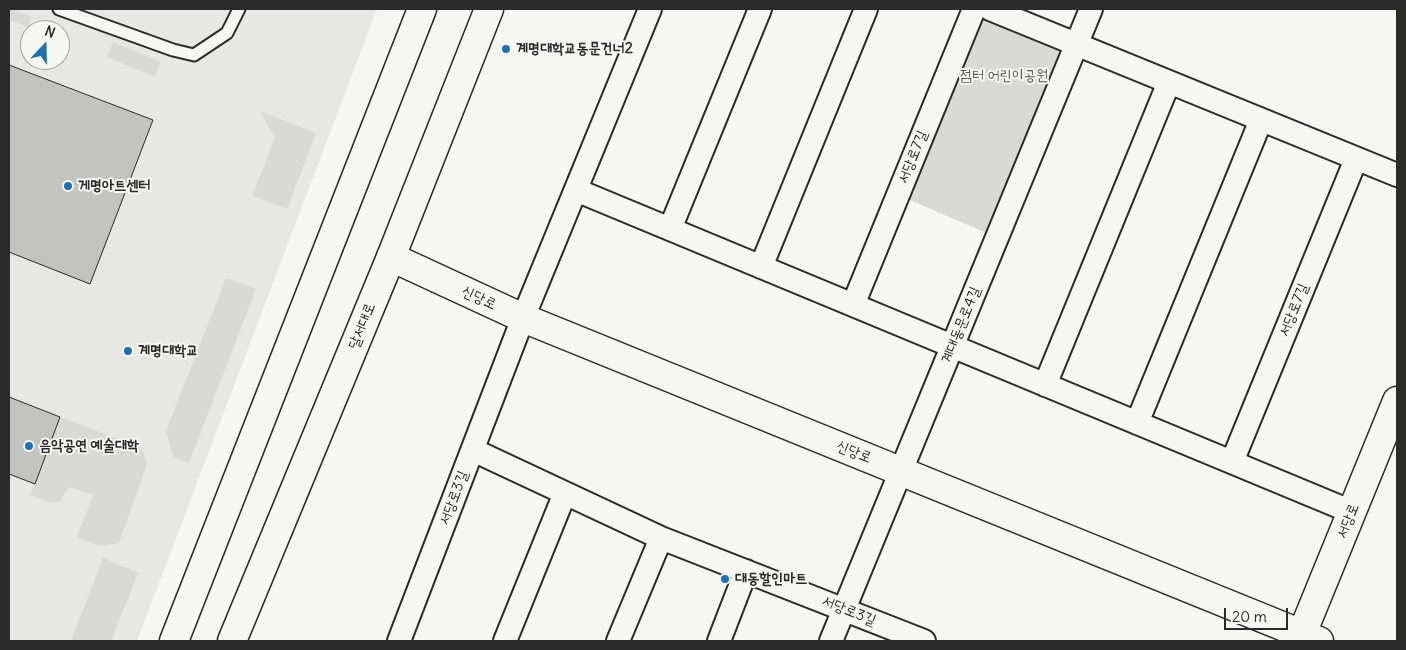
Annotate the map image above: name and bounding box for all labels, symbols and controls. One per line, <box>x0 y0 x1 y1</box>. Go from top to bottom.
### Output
north arrow <box>20 20 70 70</box>
text: N <box>42 22 58 42</box>
place label: 계명대학교동문건너2 <box>516 40 633 58</box>
marker: 계명대학교동문건너2 <box>500 43 512 55</box>
park label: 점터 어린이공원 <box>960 67 1048 85</box>
street label: 서당로7길 <box>894 128 932 186</box>
place label: 게명아트센터 <box>78 177 150 195</box>
marker: 게명아트센터 <box>62 180 74 192</box>
street label: 서당로7길 <box>1275 281 1313 339</box>
street label: 신당로 <box>459 282 499 314</box>
street label: 계대동문로4길 <box>937 284 985 366</box>
street label: 달서대로 <box>345 300 379 352</box>
place label: 계명대학교 <box>138 342 198 360</box>
marker: 계명대학교 <box>122 345 134 357</box>
place label: 음악공연 예술대학 <box>39 437 139 455</box>
street label: 신당로 <box>834 437 874 467</box>
marker: 음악공연 예술대학 <box>23 440 35 452</box>
street label: 서당로3길 <box>435 468 473 528</box>
street label: 서당로 <box>1333 501 1363 541</box>
place label: 대동할인마트 <box>735 570 807 588</box>
marker: 대동할인마트 <box>719 573 731 585</box>
street label: 서당로3길 <box>819 592 879 630</box>
scale bar <box>1226 598 1290 630</box>
text: 20 m <box>1232 607 1267 626</box>

